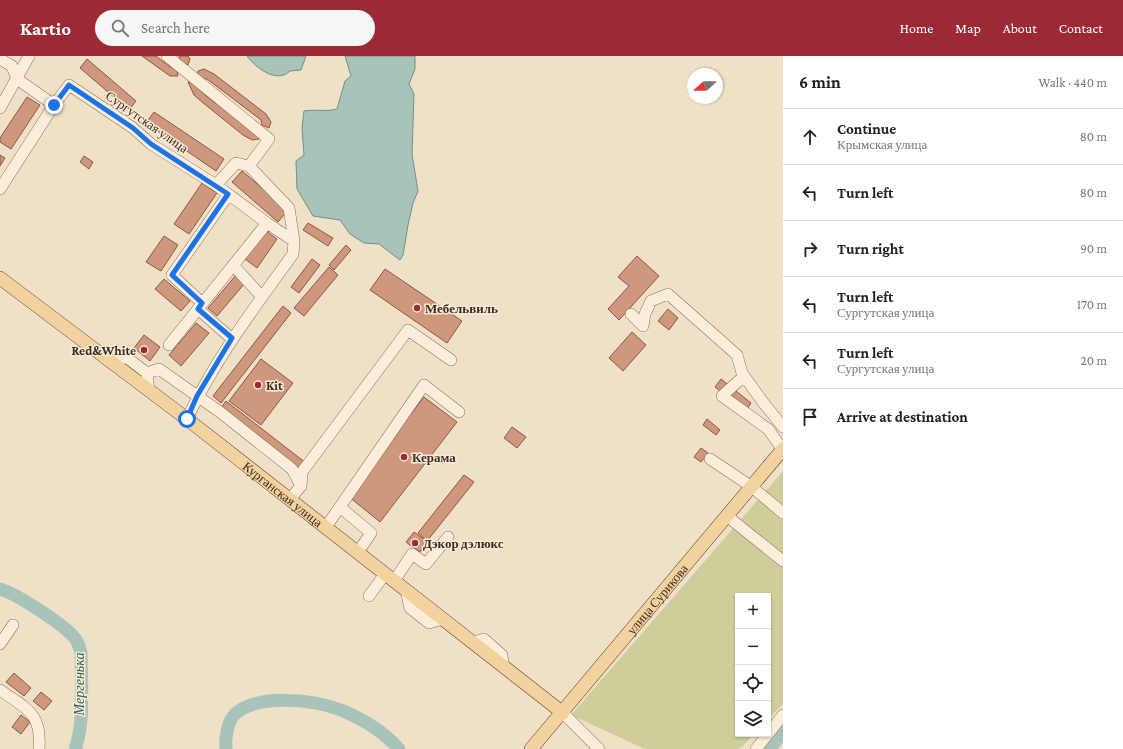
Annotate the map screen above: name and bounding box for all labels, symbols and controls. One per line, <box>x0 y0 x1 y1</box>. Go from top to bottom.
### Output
search box <box>95 10 375 46</box>
icon: search <box>109 17 131 39</box>
text: Kartio <box>20 18 71 39</box>
text: Search here <box>141 20 210 36</box>
text: Home <box>900 20 933 36</box>
text: Map <box>955 20 981 36</box>
text: About <box>1003 20 1037 36</box>
text: Contact <box>1059 20 1103 36</box>
north arrow <box>687 68 723 104</box>
text: 6 min <box>799 73 841 92</box>
text: Walk · 440 m <box>1038 75 1107 90</box>
street label: Сургутская улица <box>103 88 191 156</box>
route end <box>45 96 63 114</box>
text: Continue <box>837 121 896 137</box>
icon: ahead <box>799 126 821 148</box>
text: 80 m <box>1080 129 1107 144</box>
text: Крымская улица <box>837 137 927 152</box>
icon: left <box>799 182 821 204</box>
text: Turn left <box>837 185 893 201</box>
text: 80 m <box>1080 185 1107 200</box>
icon: right <box>799 238 821 260</box>
text: Turn right <box>837 241 904 257</box>
text: 90 m <box>1080 241 1107 256</box>
text: Turn left <box>837 289 893 305</box>
icon: left <box>799 294 821 316</box>
text: 170 m <box>1077 297 1107 312</box>
place label: Мебельвиль <box>425 301 498 316</box>
marker: Мебельвиль <box>412 303 422 313</box>
text: Сургутская улица <box>837 305 934 320</box>
place label: Red&White <box>71 343 136 358</box>
marker: Red&White <box>139 345 149 355</box>
text: Turn left <box>837 345 893 361</box>
icon: left <box>799 350 821 372</box>
text: 20 m <box>1081 353 1107 368</box>
text: Сургутская улица <box>837 361 934 376</box>
place label: Kit <box>266 378 283 393</box>
marker: Kit <box>253 380 263 390</box>
icon: arrive <box>799 406 821 428</box>
text: Arrive at destination <box>837 409 968 425</box>
route start <box>178 410 196 428</box>
place label: Керама <box>412 450 456 465</box>
marker: Керама <box>399 452 409 462</box>
street label: Курганская улица <box>240 458 326 530</box>
place label: Дэкор дэлюкс <box>423 536 504 551</box>
marker: Дэкор дэлюкс <box>410 538 420 548</box>
street label: улица Сурикова <box>623 561 691 637</box>
map controls <box>735 593 771 737</box>
button: + <box>735 593 771 629</box>
button: − <box>735 629 771 665</box>
water label: Мергенька <box>71 653 87 716</box>
button: locate <box>735 665 771 701</box>
button: layers <box>735 701 771 737</box>

